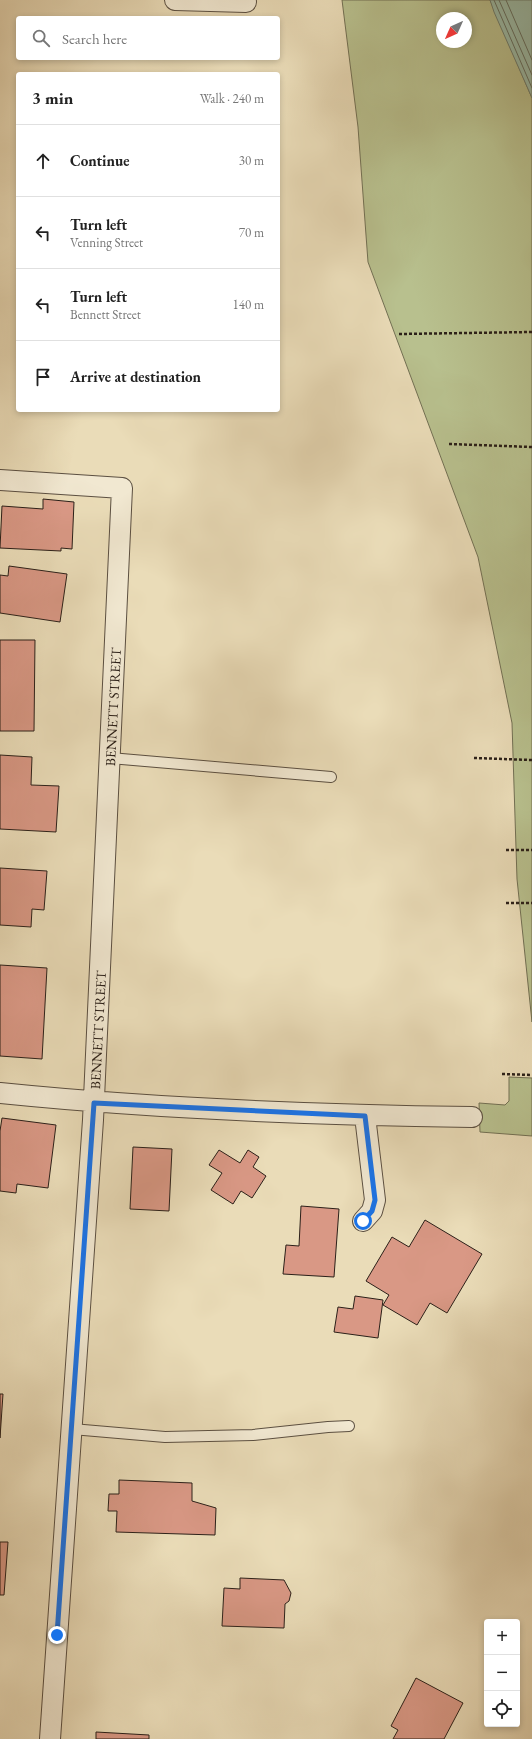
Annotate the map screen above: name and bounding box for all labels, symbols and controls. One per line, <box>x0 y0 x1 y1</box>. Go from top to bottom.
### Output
north arrow <box>436 12 472 48</box>
search box <box>16 16 280 60</box>
icon: search <box>30 27 52 49</box>
text: Search here <box>62 29 127 48</box>
text: 3 min <box>32 87 73 109</box>
text: Walk · 240 m <box>200 90 264 107</box>
icon: ahead <box>32 150 54 172</box>
text: Continue <box>70 151 130 170</box>
text: 30 m <box>239 152 264 169</box>
text: Turn left <box>70 215 127 234</box>
icon: left <box>32 222 54 244</box>
text: 70 m <box>239 224 264 241</box>
text: Venning Street <box>70 234 143 251</box>
text: Turn left <box>70 287 127 306</box>
icon: left <box>32 294 54 316</box>
text: 140 m <box>233 296 264 313</box>
text: Bennett Street <box>70 306 141 323</box>
icon: arrive <box>32 366 54 388</box>
text: Arrive at destination <box>70 367 201 386</box>
street label: BENNETT STREET <box>101 647 125 767</box>
street label: BENNETT STREET <box>86 970 110 1090</box>
route start <box>354 1212 372 1230</box>
map controls <box>484 1619 520 1727</box>
button: + <box>484 1619 520 1655</box>
route end <box>48 1626 66 1644</box>
button: − <box>484 1655 520 1691</box>
button: locate <box>484 1691 520 1727</box>

